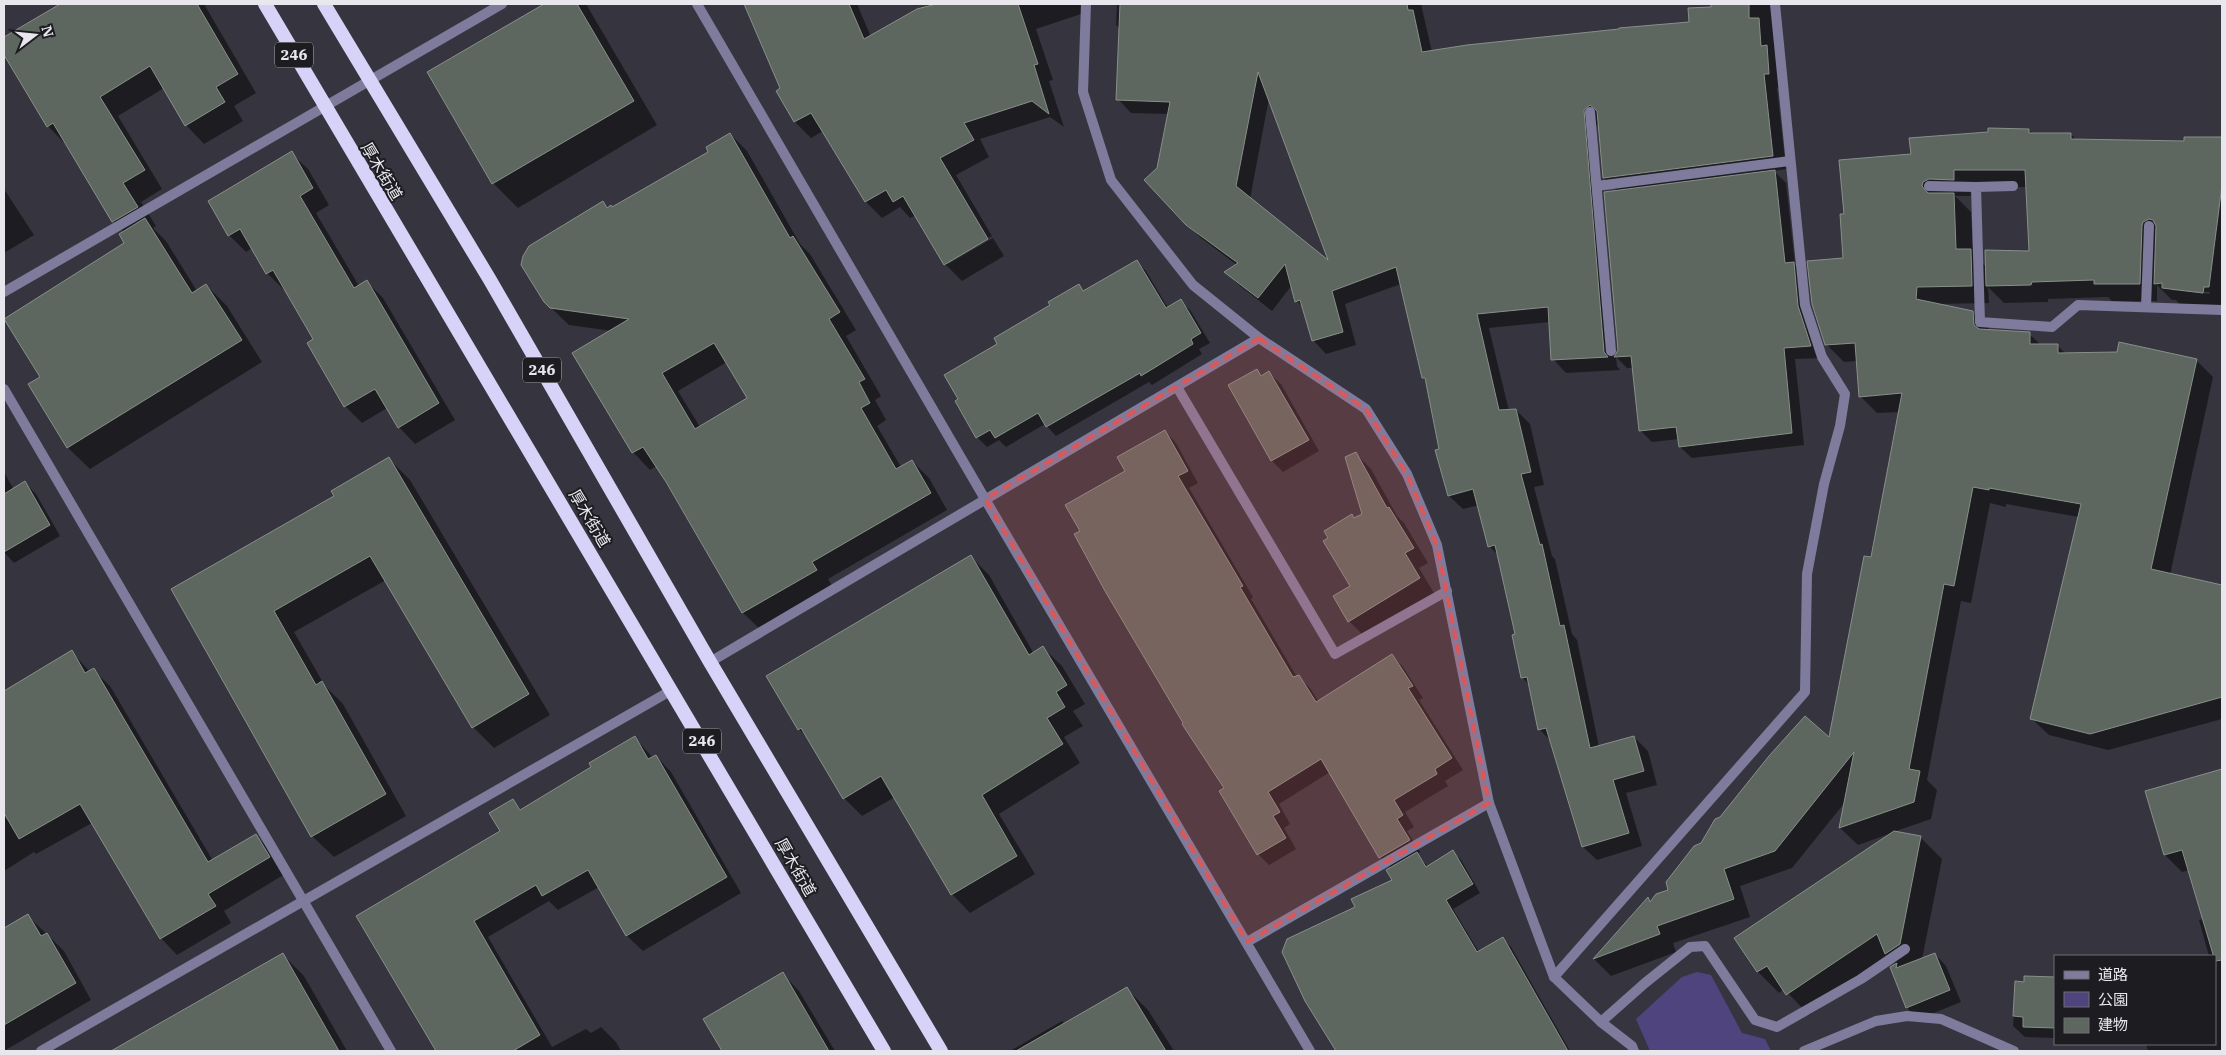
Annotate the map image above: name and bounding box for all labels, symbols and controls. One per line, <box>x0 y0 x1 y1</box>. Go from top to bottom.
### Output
north arrow <box>10 10 60 60</box>
text: N <box>37 24 58 39</box>
road number: 246 <box>275 42 313 68</box>
street label: 厚木街道 <box>357 138 407 204</box>
road number: 246 <box>523 358 561 382</box>
street label: 厚木街道 <box>565 485 615 551</box>
road number: 246 <box>683 728 721 754</box>
street label: 厚木街道 <box>771 834 821 900</box>
legend <box>2054 955 2216 1045</box>
text: 道路 <box>2098 965 2128 984</box>
text: 公園 <box>2098 990 2128 1009</box>
text: 建物 <box>2098 1015 2128 1034</box>

